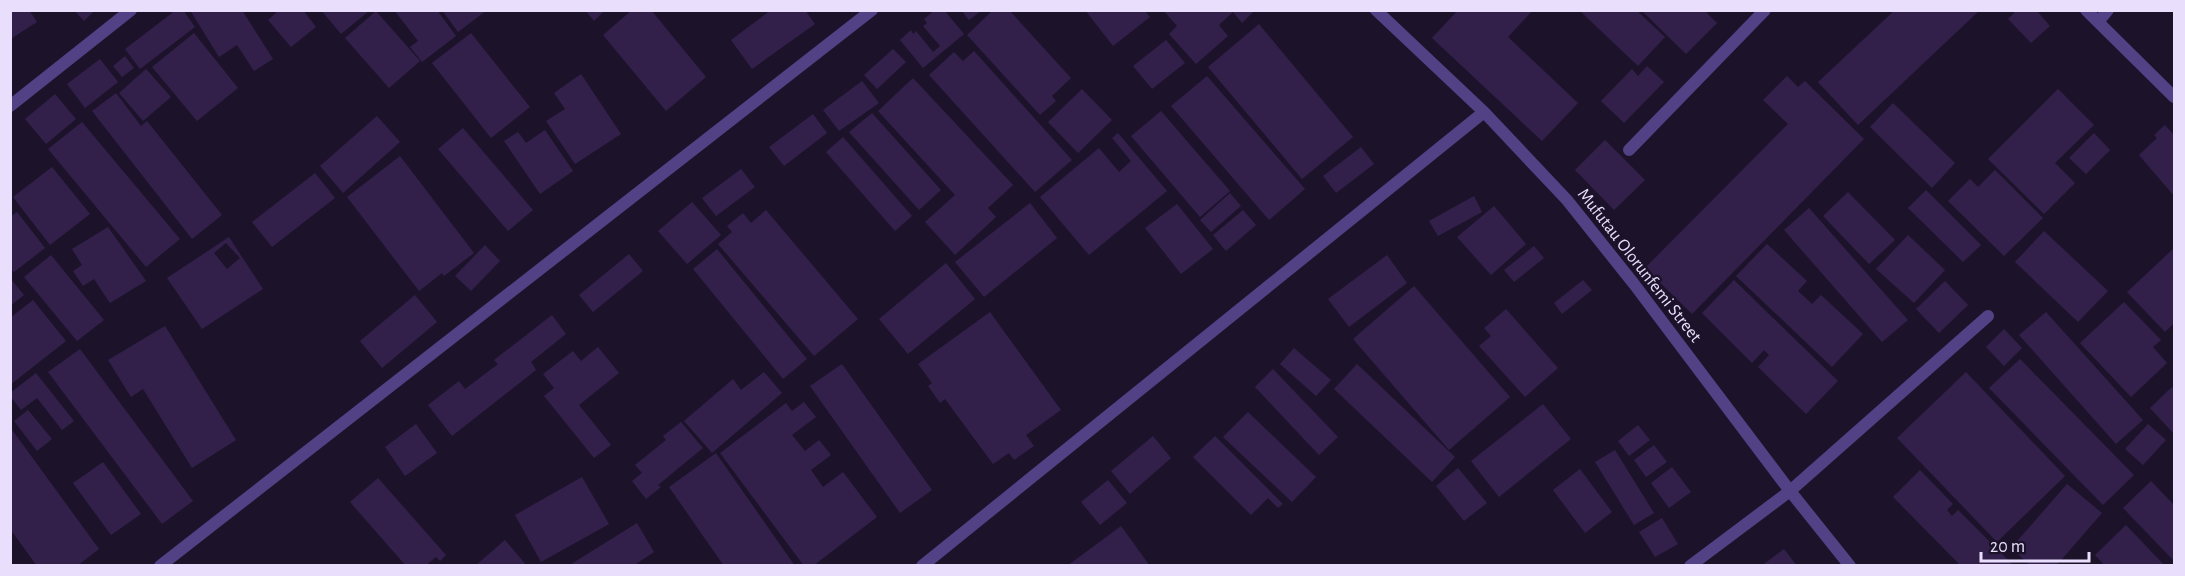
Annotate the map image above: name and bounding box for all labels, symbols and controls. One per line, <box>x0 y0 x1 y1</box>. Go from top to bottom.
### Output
street label: Mufutau Olorunfemi Street <box>1574 185 1705 346</box>
scale bar <box>1981 525 2089 563</box>
text: 20 m <box>1990 538 2025 556</box>

